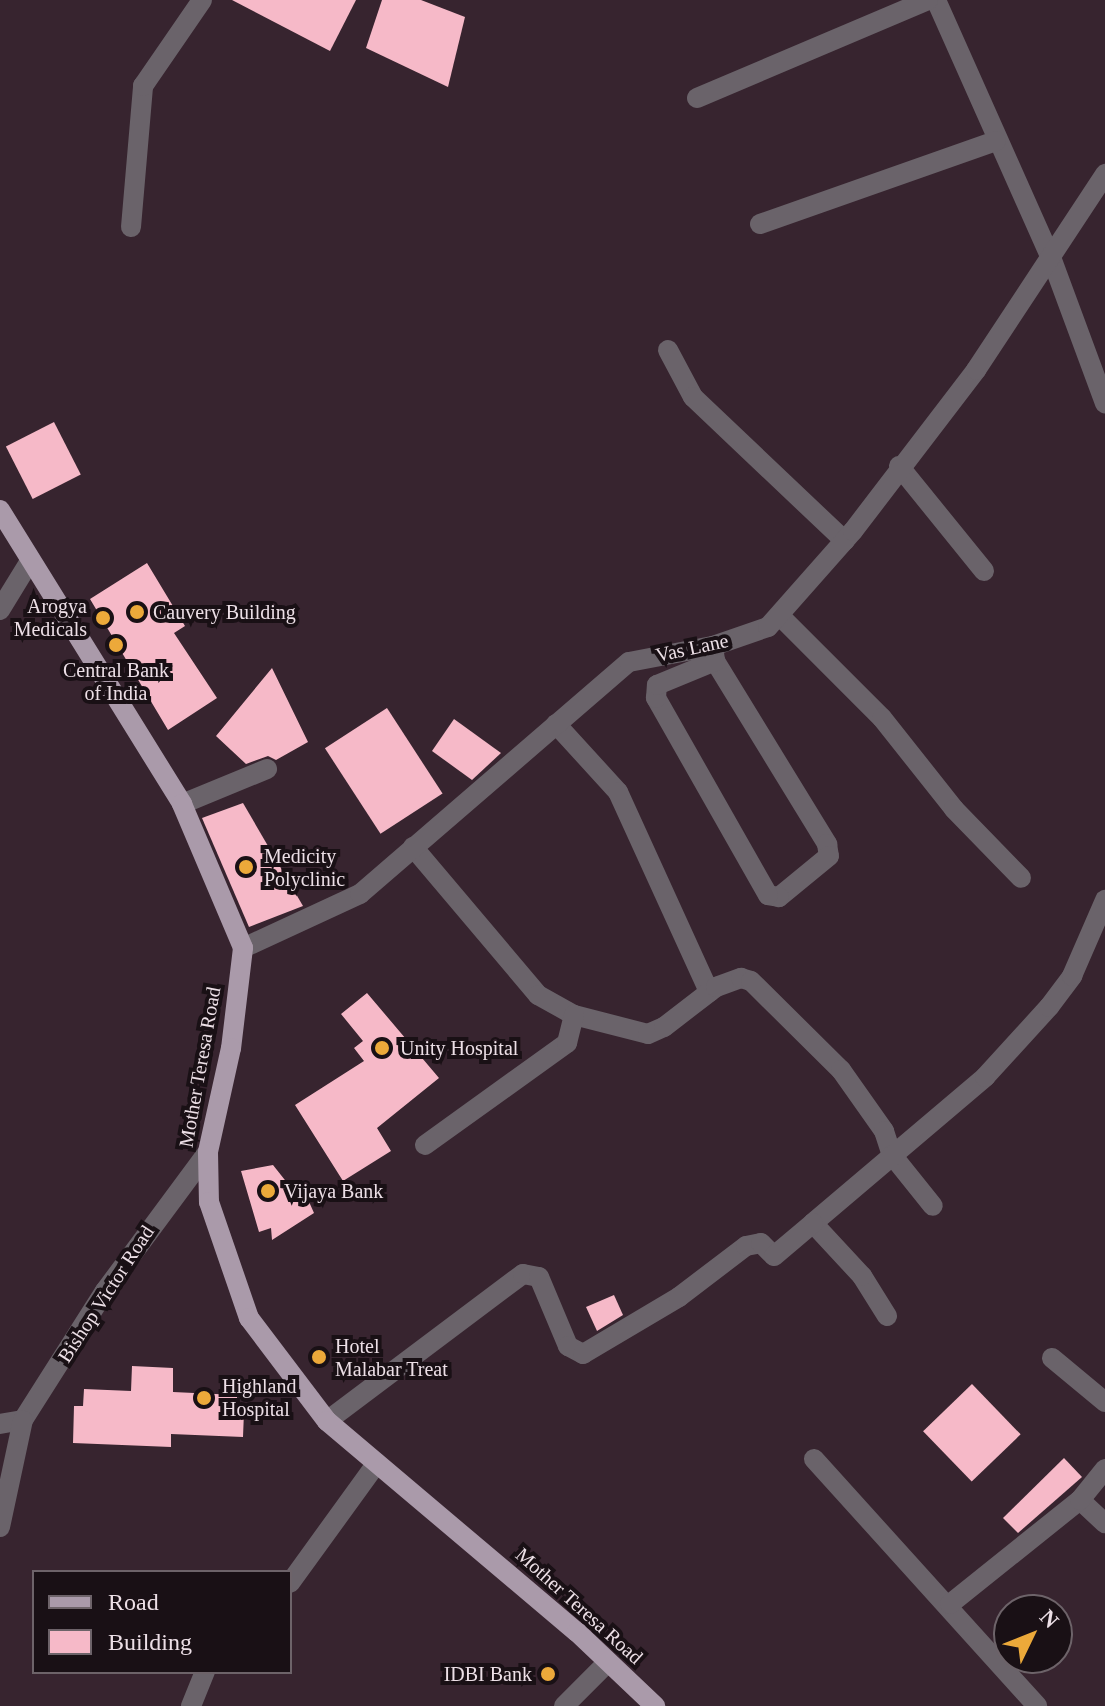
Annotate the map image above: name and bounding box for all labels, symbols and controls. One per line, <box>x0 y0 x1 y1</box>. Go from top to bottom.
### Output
place label: Arogya Medicals <box>14 594 87 641</box>
place label: Cauvery Building <box>153 600 296 624</box>
marker: Cauvery Building <box>128 603 146 621</box>
marker: Arogya Medicals <box>94 609 112 627</box>
street label: Vas Lane <box>653 629 731 667</box>
marker: Central Bank of India <box>107 636 125 654</box>
place label: Central Bank of India <box>63 658 169 705</box>
place label: Medicity Polyclinic <box>264 844 345 891</box>
marker: Medicity Polyclinic <box>235 856 257 878</box>
street label: Mother Teresa Road <box>174 985 226 1149</box>
place label: Unity Hospital <box>400 1036 518 1060</box>
marker: Unity Hospital <box>371 1037 393 1059</box>
place label: Vijaya Bank <box>284 1179 383 1203</box>
marker: Vijaya Bank <box>259 1182 277 1200</box>
street label: Bishop Victor Road <box>53 1221 159 1367</box>
place label: Hotel Malabar Treat <box>335 1334 448 1381</box>
marker: Hotel Malabar Treat <box>310 1348 328 1366</box>
place label: Highland Hospital <box>222 1374 296 1421</box>
marker: Highland Hospital <box>193 1387 215 1409</box>
street label: Mother Teresa Road <box>510 1543 648 1669</box>
legend <box>32 1570 292 1674</box>
text: Road <box>108 1589 159 1615</box>
north arrow <box>993 1594 1073 1674</box>
text: N <box>1035 1604 1064 1633</box>
text: Building <box>108 1629 192 1655</box>
place label: IDBI Bank <box>444 1662 532 1686</box>
marker: IDBI Bank <box>539 1665 557 1683</box>

